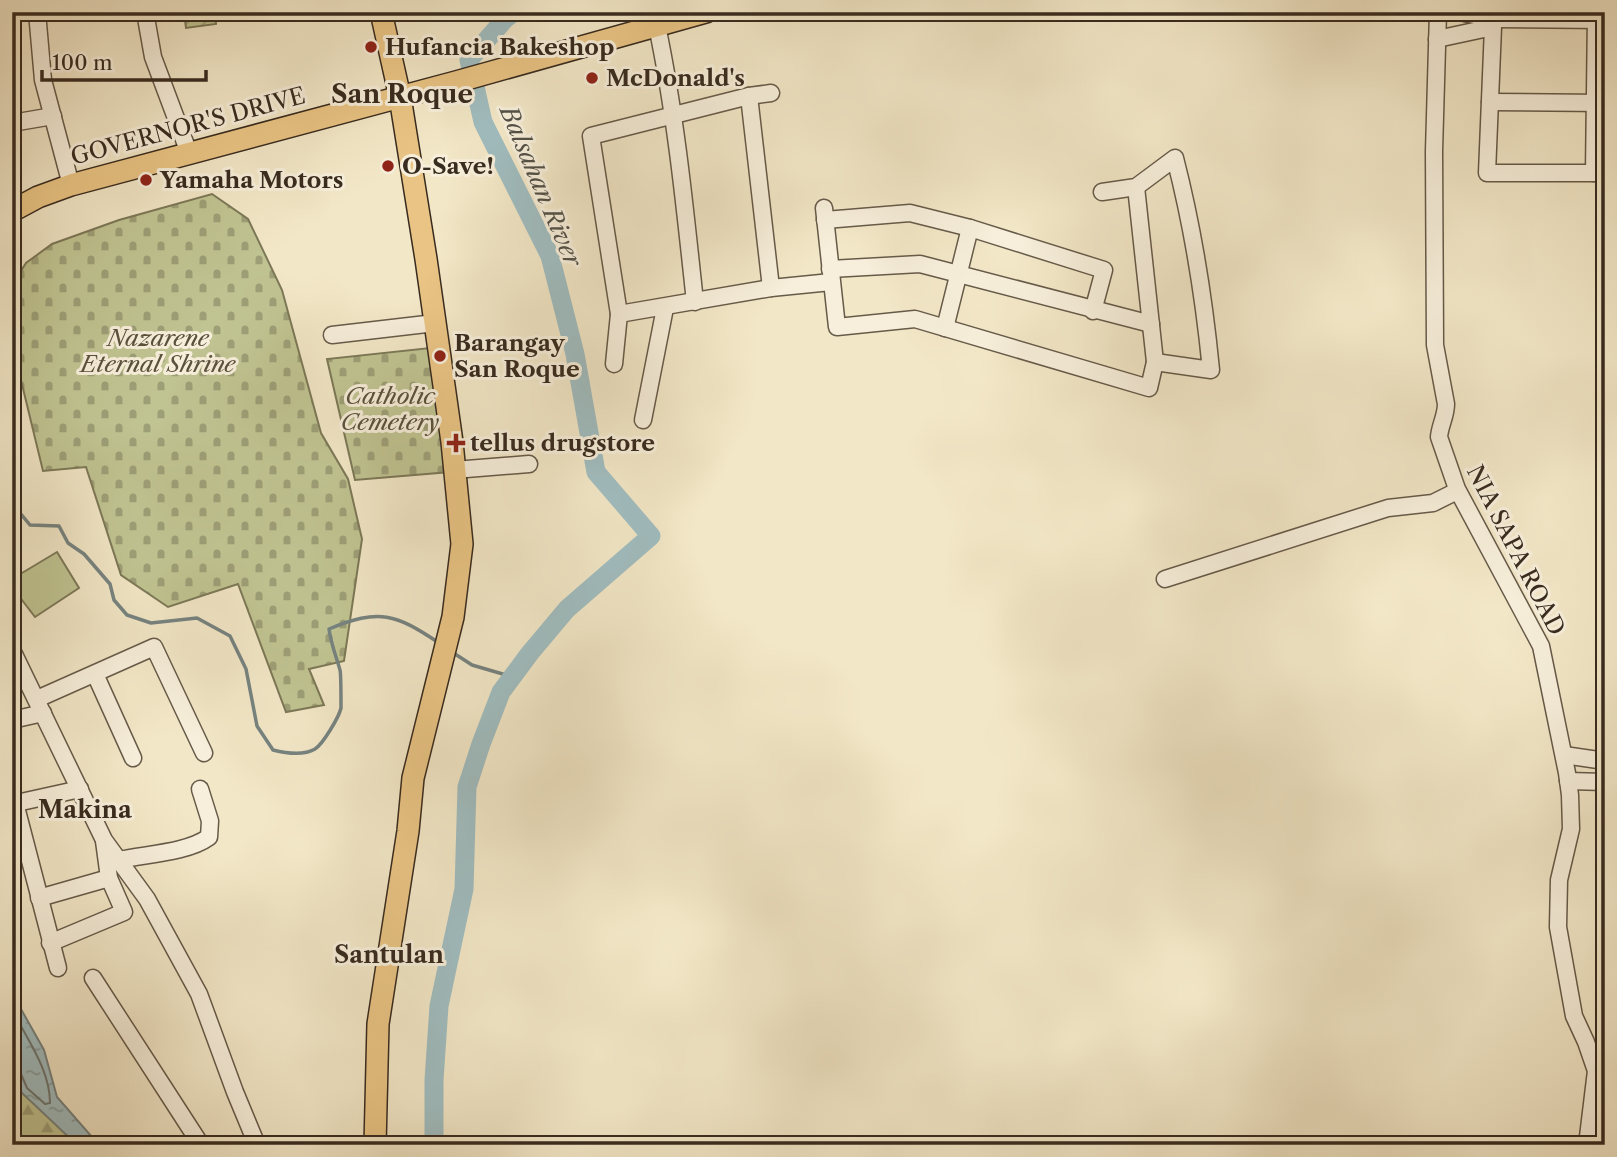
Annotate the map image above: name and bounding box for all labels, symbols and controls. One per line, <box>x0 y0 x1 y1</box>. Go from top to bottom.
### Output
place label: Hufancia Bakeshop <box>385 33 614 61</box>
scale bar <box>42 38 206 82</box>
marker: Hufancia Bakeshop <box>363 39 379 55</box>
text: 100 m <box>52 50 113 75</box>
place label: McDonald's <box>606 64 745 92</box>
marker: McDonald's <box>584 70 600 86</box>
district label: San Roque <box>331 78 473 110</box>
street label: GOVERNOR'S DRIVE <box>68 81 308 171</box>
water label: Balsahan River <box>493 99 589 273</box>
place label: O-Save! <box>402 152 494 180</box>
marker: O-Save! <box>380 158 396 174</box>
place label: Yamaha Motors <box>159 166 343 194</box>
marker: Yamaha Motors <box>138 172 154 188</box>
park label: Nazarene Eternal Shrine <box>79 324 236 378</box>
place label: Barangay San Roque <box>454 329 580 383</box>
marker: Barangay San Roque <box>432 348 448 364</box>
park label: Catholic Cemetery <box>341 382 440 436</box>
place label: tellus drugstore <box>470 429 655 457</box>
marker: tellus drugstore <box>448 435 464 451</box>
street label: NIA SAPA ROAD <box>1461 460 1571 640</box>
district label: Makina <box>38 795 133 824</box>
district label: Santulan <box>334 940 444 969</box>

